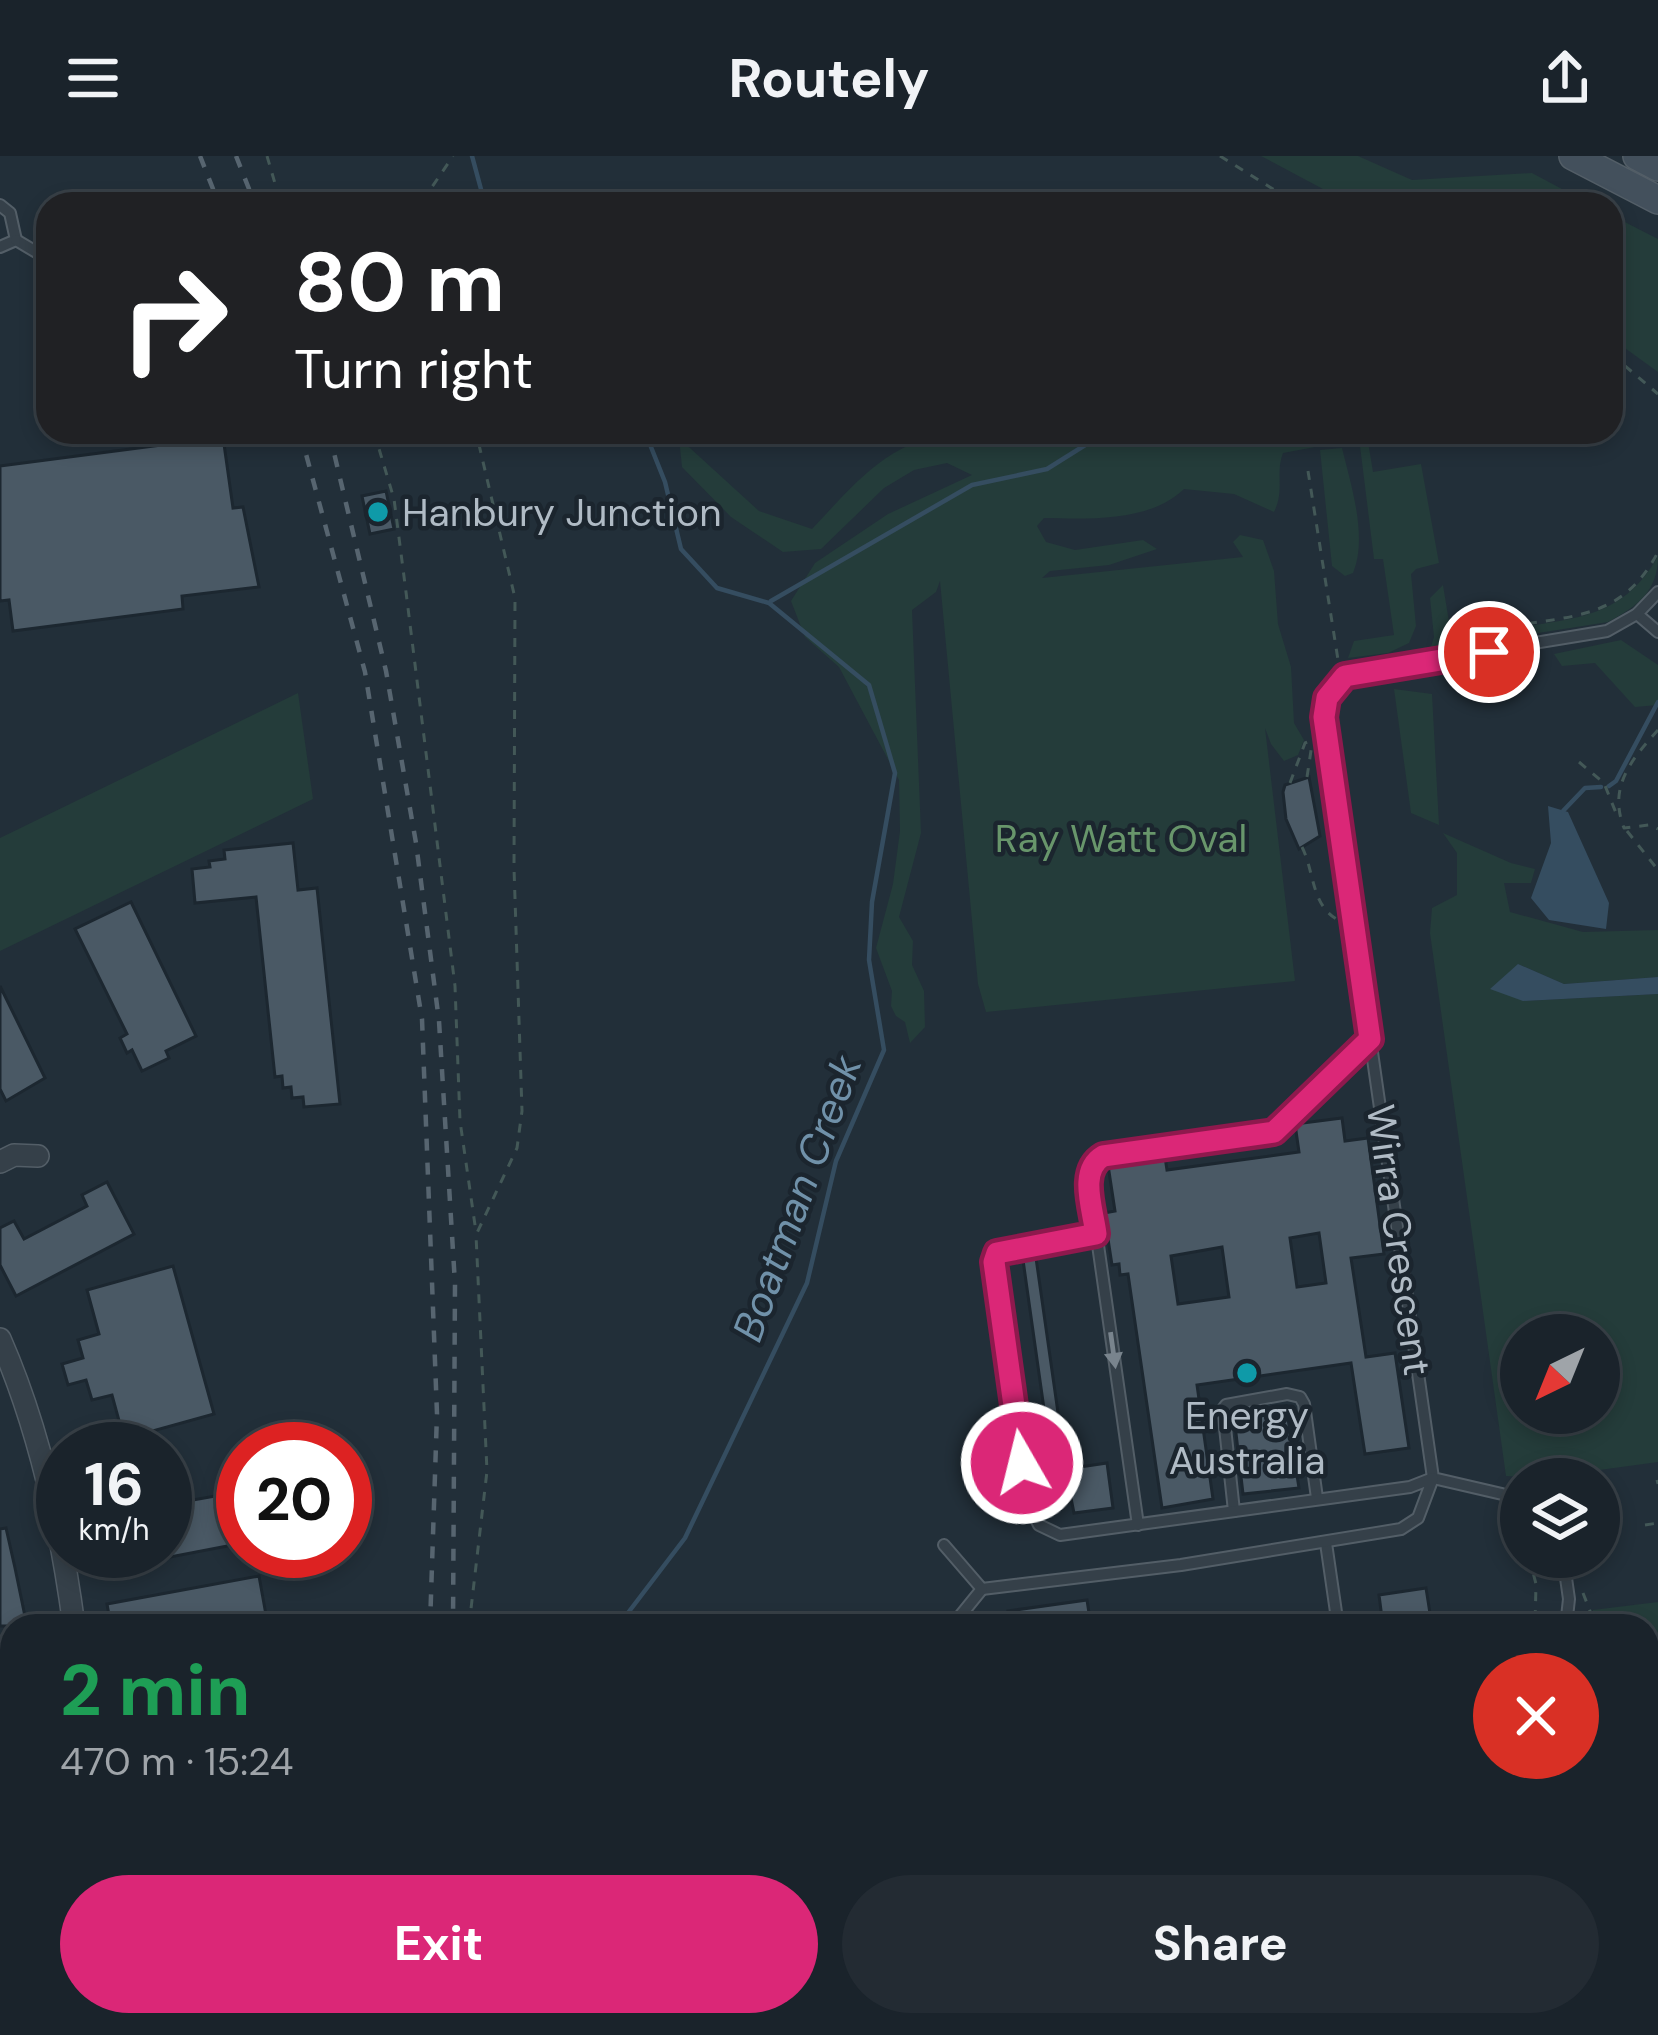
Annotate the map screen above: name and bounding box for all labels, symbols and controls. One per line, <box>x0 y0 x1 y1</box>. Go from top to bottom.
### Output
text: Routely <box>729 43 929 114</box>
icon: menu <box>60 45 126 111</box>
icon: share <box>1532 45 1598 111</box>
text: 80 m <box>294 228 505 337</box>
icon: right <box>96 240 252 396</box>
text: Turn right <box>294 334 533 405</box>
place label: Hanbury Junction <box>402 487 722 538</box>
marker: Hanbury Junction <box>365 499 391 525</box>
pin <box>1438 601 1540 703</box>
icon: arrive <box>1456 619 1522 685</box>
park label: Ray Watt Oval <box>995 813 1247 864</box>
water label: Boatman Creek <box>720 1047 874 1349</box>
street label: Wirra Crescent <box>1355 1101 1443 1379</box>
north arrow <box>1500 1314 1620 1434</box>
map controls <box>1500 1314 1620 1578</box>
one-way arrow <box>1104 1332 1123 1369</box>
marker: Energy Australia <box>1234 1360 1260 1386</box>
place label: Energy Australia <box>1169 1390 1325 1486</box>
position arrow <box>959 1400 1085 1526</box>
speed limit sign: 20 <box>216 1422 372 1578</box>
text: 16 <box>84 1445 144 1524</box>
button: layers <box>1500 1458 1620 1578</box>
text: km/h <box>79 1510 149 1549</box>
text: 2 min <box>60 1644 250 1737</box>
button: close <box>1473 1653 1599 1779</box>
text: 470 m · 15:24 <box>60 1736 294 1787</box>
button: Exit <box>60 1875 818 2013</box>
button: Share <box>842 1875 1599 2013</box>

